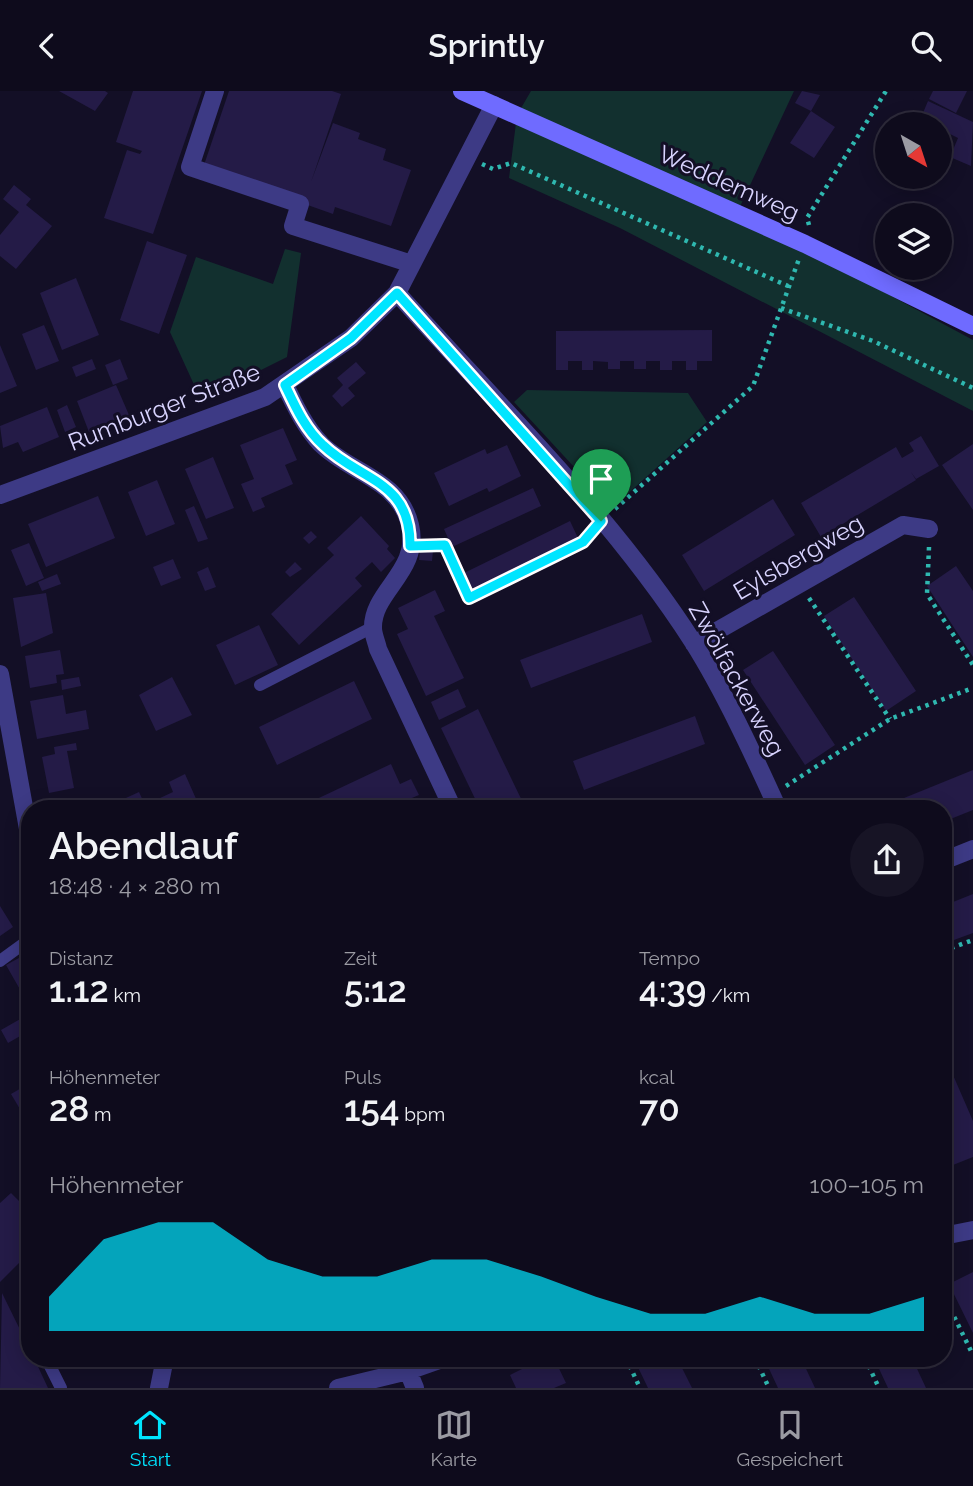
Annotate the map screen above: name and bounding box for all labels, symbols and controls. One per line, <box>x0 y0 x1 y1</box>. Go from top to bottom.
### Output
icon: back <box>28 27 66 65</box>
text: Sprintly <box>428 27 545 64</box>
icon: search <box>907 27 945 65</box>
north arrow <box>875 112 952 189</box>
map controls <box>875 112 952 280</box>
street label: Weddemweg <box>654 139 804 227</box>
button: layers <box>875 203 952 280</box>
street label: Rumburger Straße <box>64 357 264 457</box>
pin <box>571 449 631 521</box>
icon: arrive <box>582 460 620 498</box>
street label: Eylsbergweg <box>728 508 868 606</box>
street label: Zwölfackerweg <box>683 597 791 761</box>
text: Abendlauf <box>49 823 238 868</box>
button: share <box>850 823 924 897</box>
text: 18:48 · 4 × 280 m <box>49 872 221 899</box>
text: Distanz <box>49 947 113 969</box>
text: Zeit <box>344 947 377 969</box>
text: Tempo <box>639 947 700 969</box>
text: 1.12 <box>49 969 109 1010</box>
text: 5:12 <box>344 969 407 1010</box>
text: 4:39 <box>639 969 706 1010</box>
text: km <box>109 984 141 1006</box>
text: /km <box>706 984 750 1006</box>
text: Höhenmeter <box>49 1066 160 1088</box>
text: Puls <box>344 1066 381 1088</box>
text: kcal <box>639 1066 675 1088</box>
text: 28 <box>49 1088 89 1129</box>
text: 154 <box>344 1088 400 1129</box>
text: 70 <box>639 1088 680 1129</box>
text: m <box>89 1103 112 1125</box>
text: bpm <box>400 1103 445 1125</box>
text: Höhenmeter <box>49 1171 183 1198</box>
text: 100–105 m <box>810 1171 924 1198</box>
tab: Start <box>130 1406 171 1470</box>
tab: Karte <box>430 1406 477 1470</box>
tab: Gespeichert <box>737 1406 843 1470</box>

